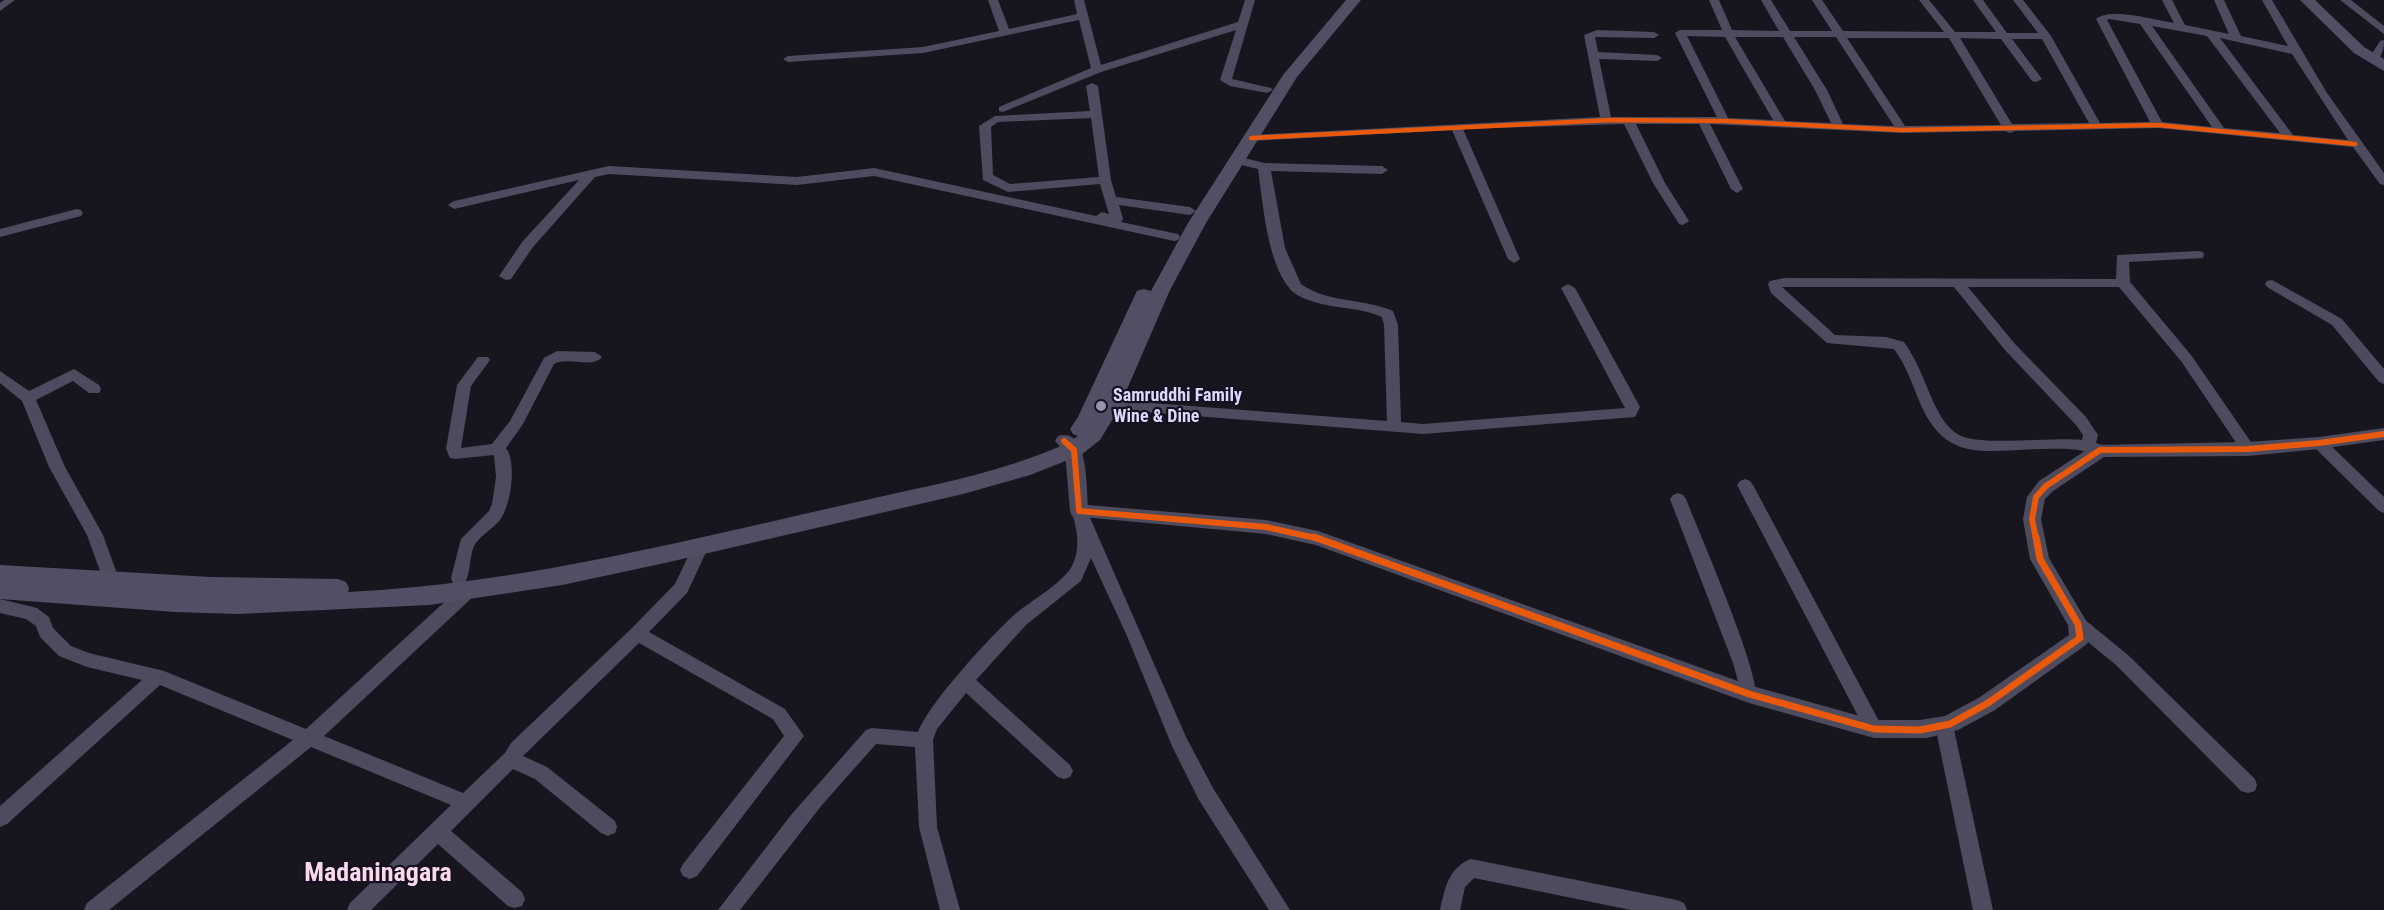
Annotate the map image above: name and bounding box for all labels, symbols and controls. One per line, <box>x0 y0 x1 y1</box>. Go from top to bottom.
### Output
place label: Samruddhi Family Wine & Dine <box>1113 385 1242 428</box>
marker: Samruddhi Family Wine & Dine <box>1094 399 1108 413</box>
district label: Madaninagara <box>304 858 452 890</box>

